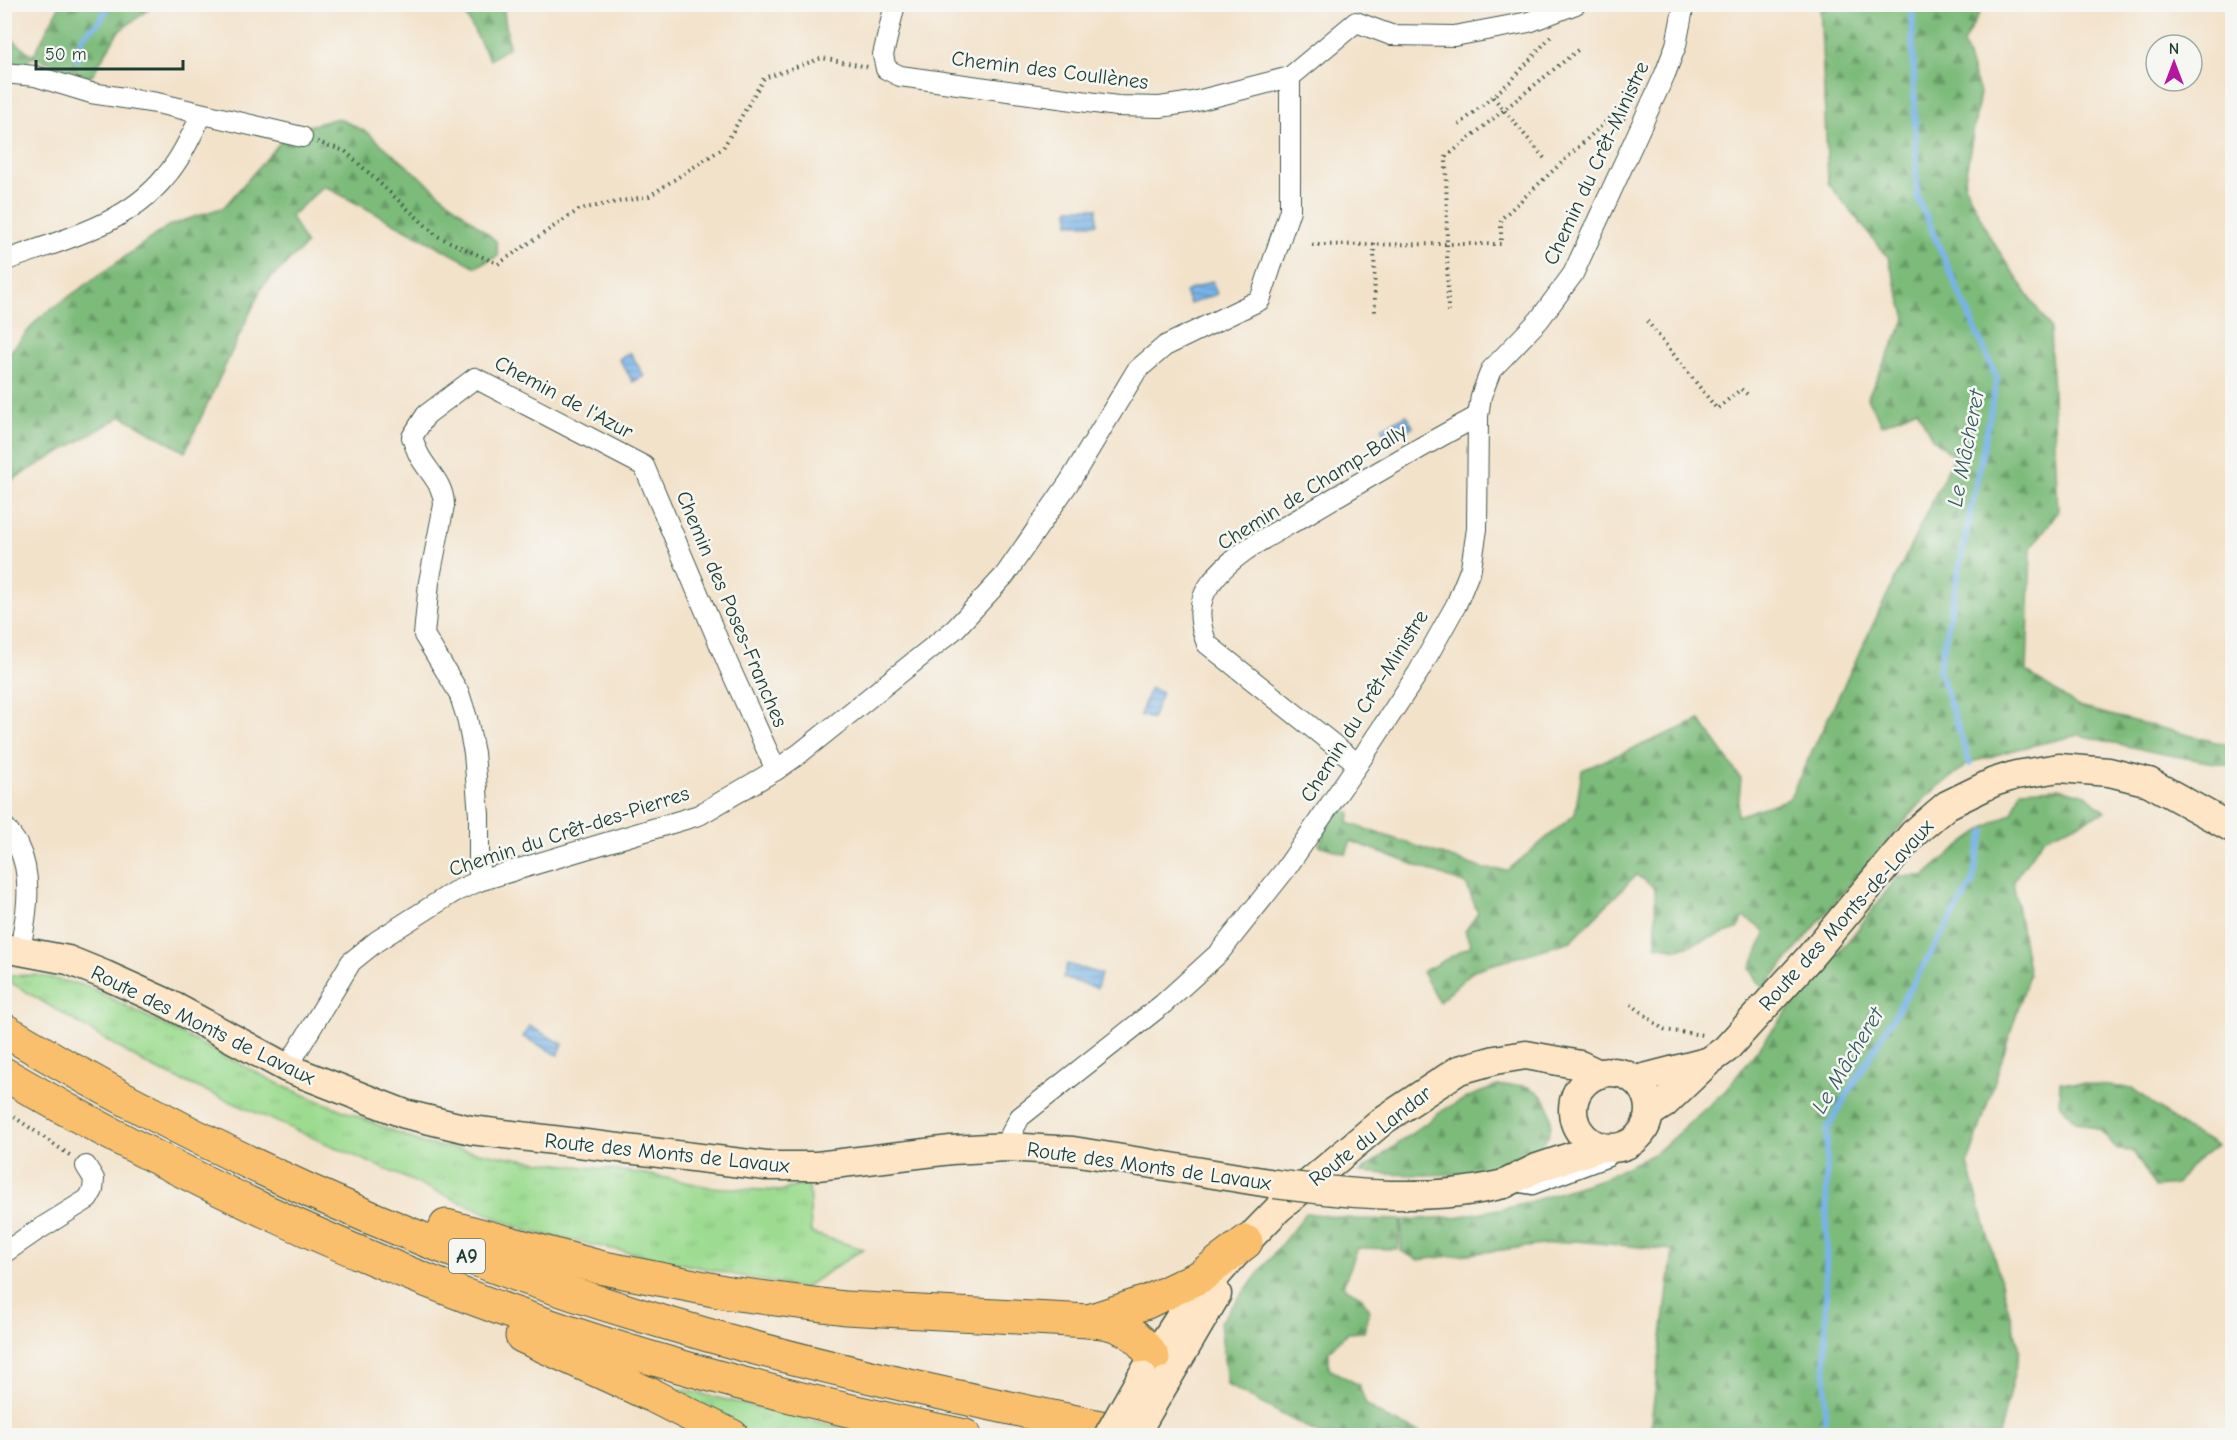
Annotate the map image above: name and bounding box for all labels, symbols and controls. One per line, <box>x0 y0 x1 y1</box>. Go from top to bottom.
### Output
scale bar <box>36 33 183 71</box>
north arrow <box>2144 33 2204 93</box>
text: N <box>2169 40 2179 58</box>
text: 50 m <box>45 44 87 65</box>
street label: Chemin des Coullènes <box>950 46 1150 94</box>
street label: Chemin du Crêt-Ministre <box>1538 57 1654 269</box>
street label: Chemin de l'Azur <box>491 350 638 444</box>
water label: Le Mâcheret <box>1942 385 1990 509</box>
street label: Chemin de Champ-Bally <box>1213 419 1412 555</box>
street label: Chemin des Poses-Franches <box>671 487 793 731</box>
street label: Chemin du Crêt-Ministre <box>1295 606 1433 806</box>
street label: Chemin du Crêt-des-Pierres <box>446 781 692 881</box>
street label: Route des Monts-de-Lavaux <box>1754 814 1938 1016</box>
street label: Route des Monts de Lavaux <box>87 960 319 1090</box>
water label: Le Mâcheret <box>1806 1001 1891 1118</box>
street label: Route du Landar <box>1304 1080 1437 1191</box>
street label: Route des Monts de Lavaux <box>543 1128 791 1178</box>
street label: Route des Monts de Lavaux <box>1026 1137 1273 1195</box>
road number: A9 <box>449 1239 485 1273</box>

